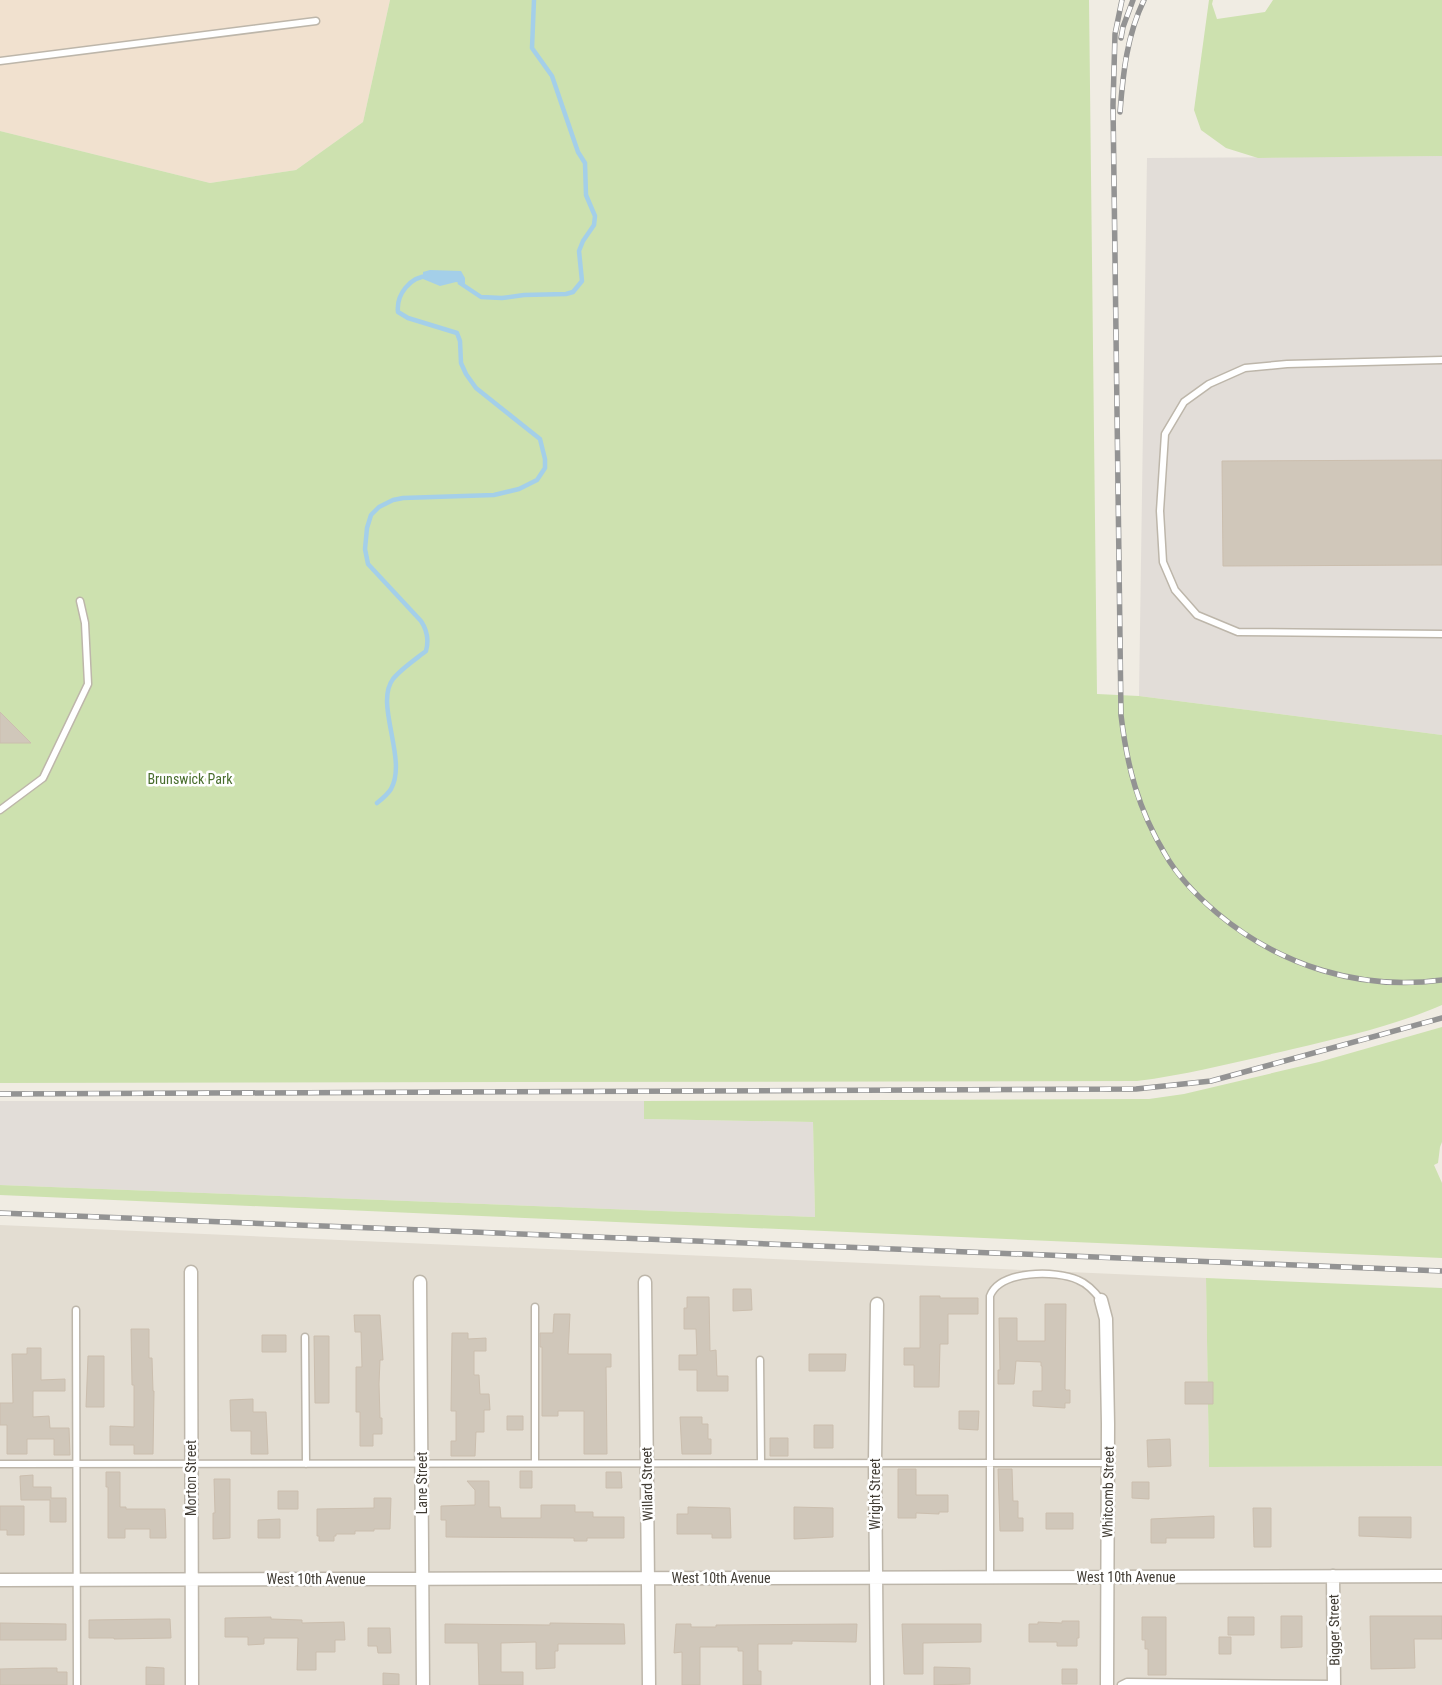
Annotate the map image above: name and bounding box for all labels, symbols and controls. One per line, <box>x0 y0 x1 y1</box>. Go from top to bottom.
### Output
park label: Brunswick Park <box>147 771 233 787</box>
street label: Morton Street <box>183 1440 199 1516</box>
street label: Whitcomb Street <box>1099 1446 1117 1538</box>
street label: Willard Street <box>638 1447 656 1521</box>
street label: Lane Street <box>414 1452 430 1514</box>
street label: Wright Street <box>867 1458 883 1530</box>
street label: West 10th Avenue <box>1077 1569 1176 1585</box>
street label: West 10th Avenue <box>672 1570 771 1586</box>
street label: West 10th Avenue <box>267 1571 366 1587</box>
street label: Bigger Street <box>1325 1594 1343 1666</box>

